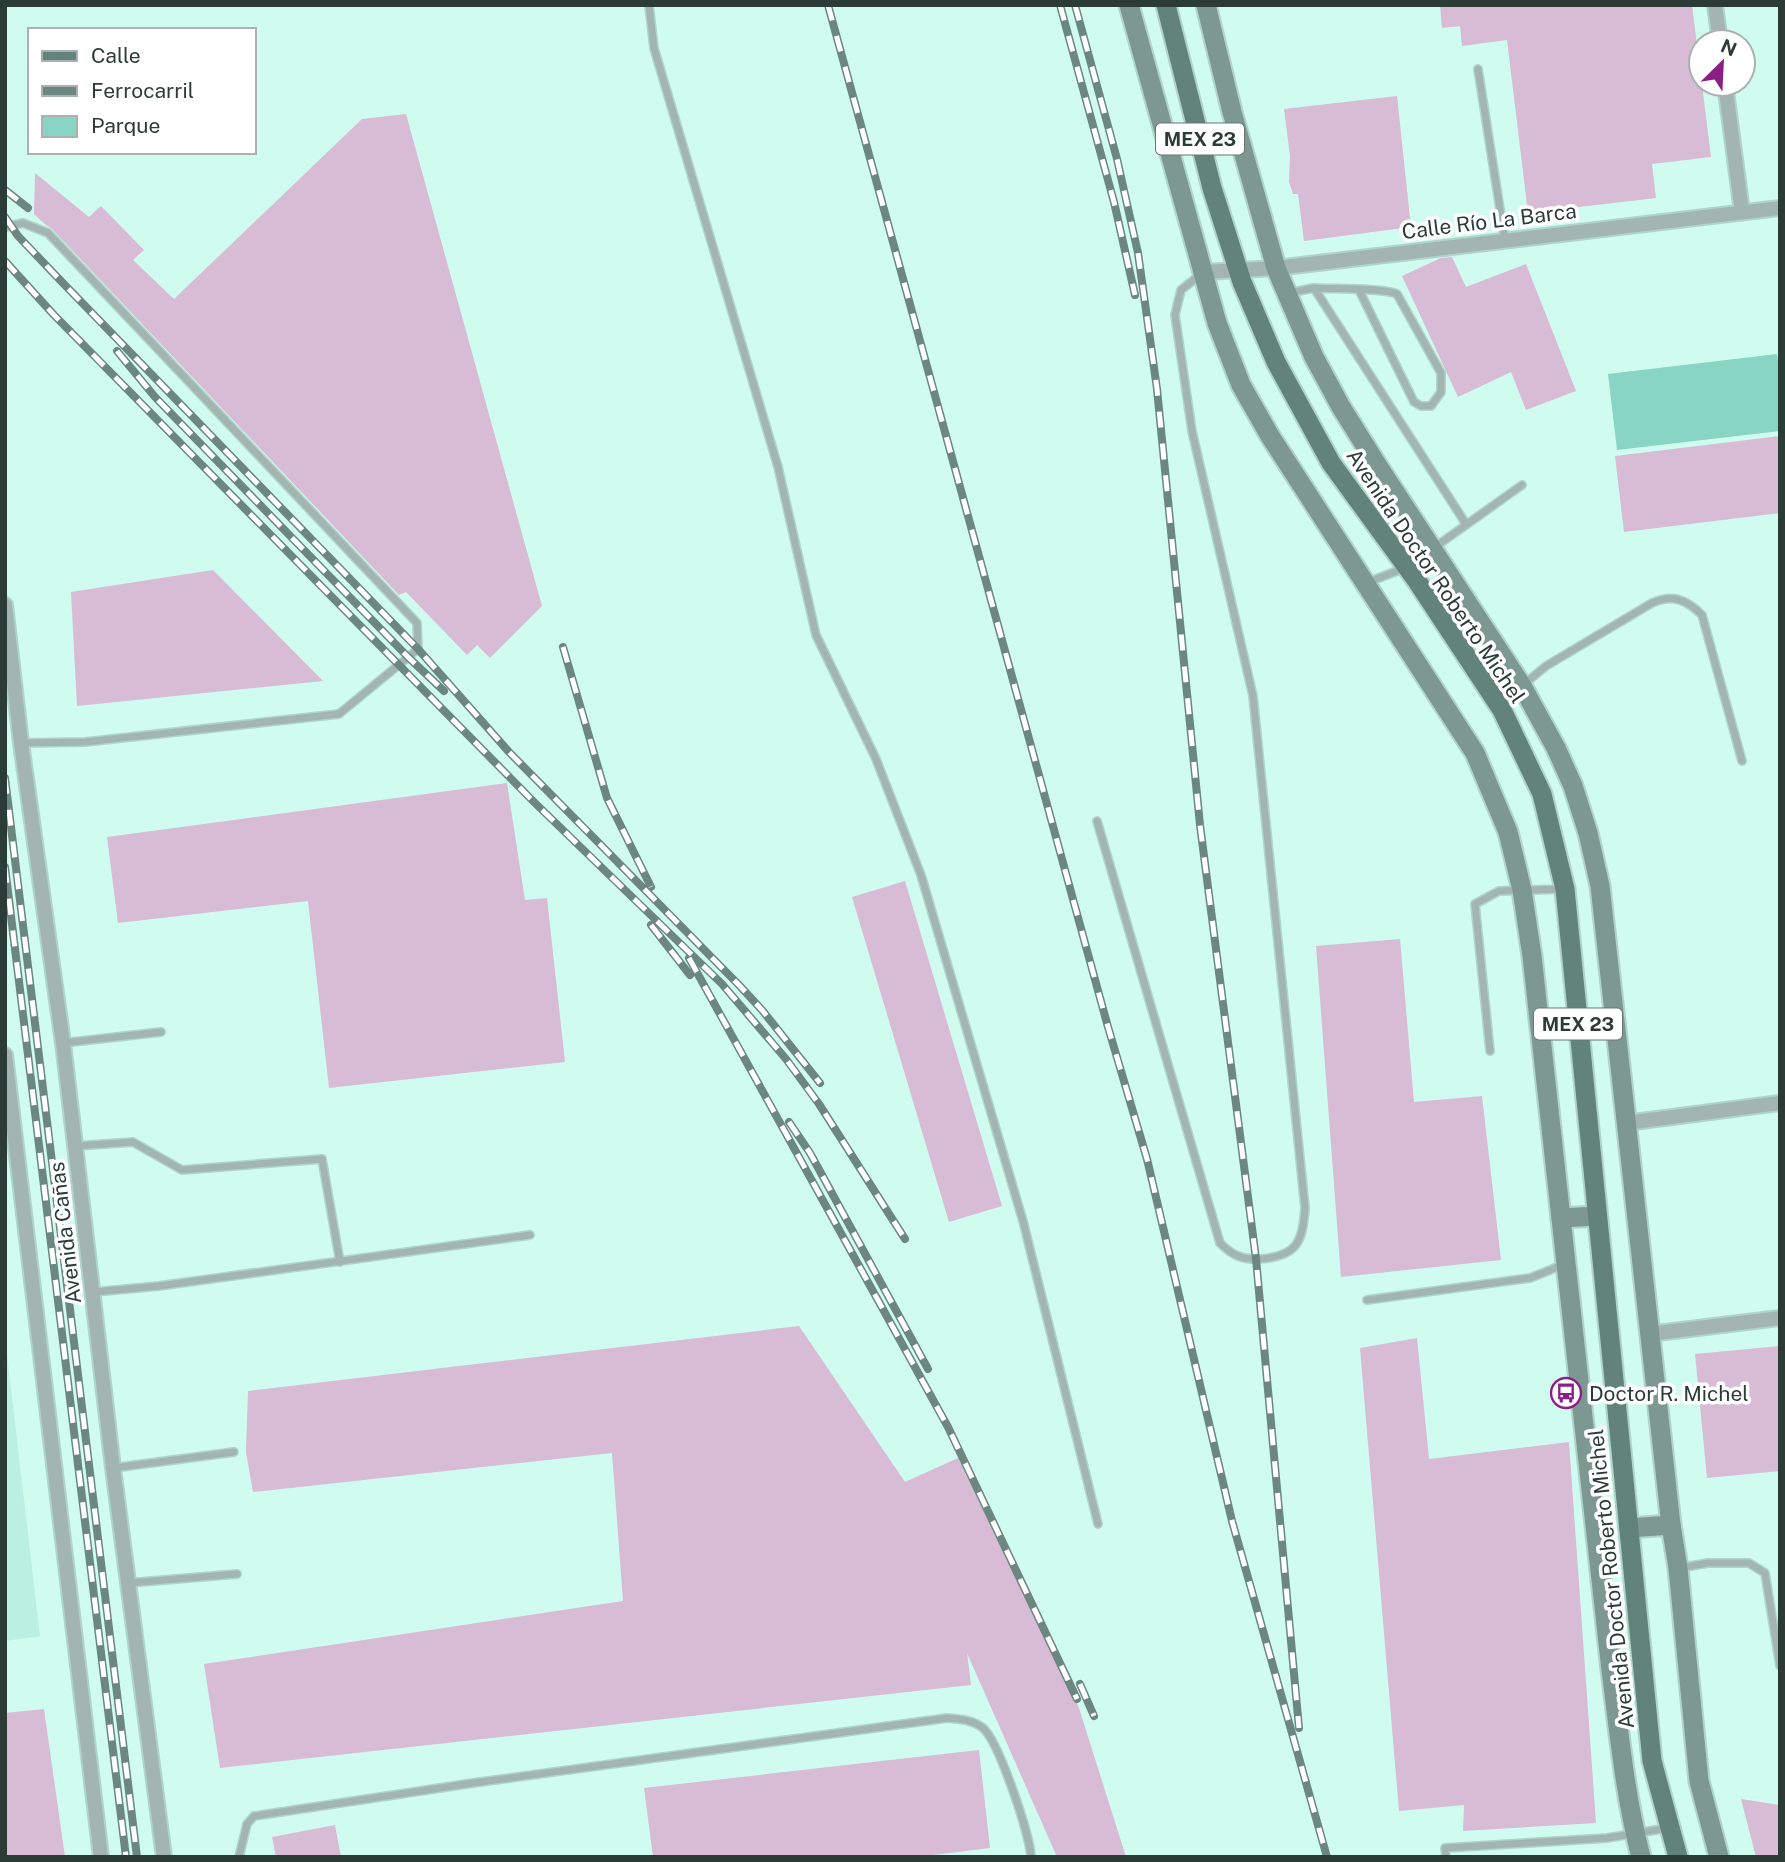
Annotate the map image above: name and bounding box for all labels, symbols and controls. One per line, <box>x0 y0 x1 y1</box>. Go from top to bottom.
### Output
legend <box>28 28 256 154</box>
north arrow <box>1687 28 1757 98</box>
text: N <box>1718 34 1740 61</box>
text: Calle <box>91 43 141 68</box>
text: Ferrocarril <box>91 78 194 103</box>
text: Parque <box>91 113 160 138</box>
road number: MEX 23 <box>1156 124 1244 154</box>
street label: Calle Río La Barca <box>1400 198 1578 244</box>
street label: Avenida Doctor Roberto Michel <box>1341 444 1531 708</box>
road number: MEX 23 <box>1534 1008 1622 1040</box>
street label: Avenida Cañas <box>44 1161 86 1305</box>
bus stop icon: Doctor R. Michel <box>1549 1376 1583 1410</box>
place label: Doctor R. Michel <box>1589 1381 1749 1406</box>
street label: Avenida Doctor Roberto Michel <box>1583 1428 1639 1730</box>

